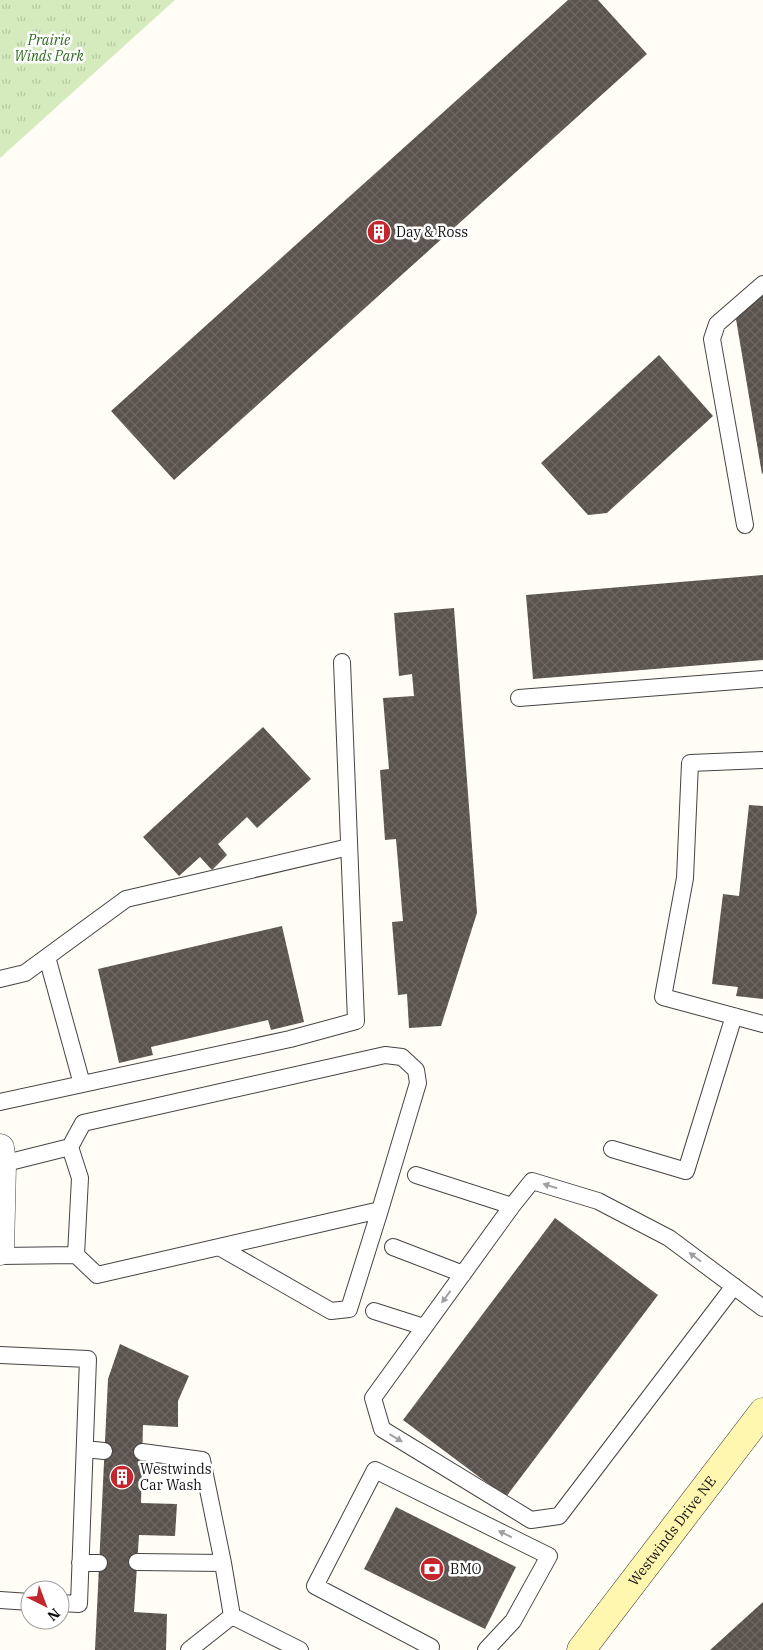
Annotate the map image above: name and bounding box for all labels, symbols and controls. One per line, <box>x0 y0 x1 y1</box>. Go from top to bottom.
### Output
park label: Prairie Winds Park <box>14 31 84 65</box>
building icon: Day & Ross <box>366 219 392 245</box>
place label: Day & Ross <box>396 223 468 241</box>
one-way arrow <box>542 1182 557 1190</box>
one-way arrow <box>688 1252 702 1262</box>
one-way arrow <box>441 1290 451 1303</box>
one-way arrow <box>390 1433 403 1442</box>
place label: Westwinds Car Wash <box>140 1460 212 1494</box>
building icon: Westwinds Car Wash <box>109 1464 135 1490</box>
street label: Westwinds Drive NE <box>624 1472 720 1589</box>
one-way arrow <box>498 1530 512 1538</box>
bank icon: BMO <box>419 1556 445 1582</box>
place label: BMO <box>450 1560 482 1578</box>
north arrow <box>20 1580 70 1630</box>
text: N <box>44 1604 64 1625</box>

